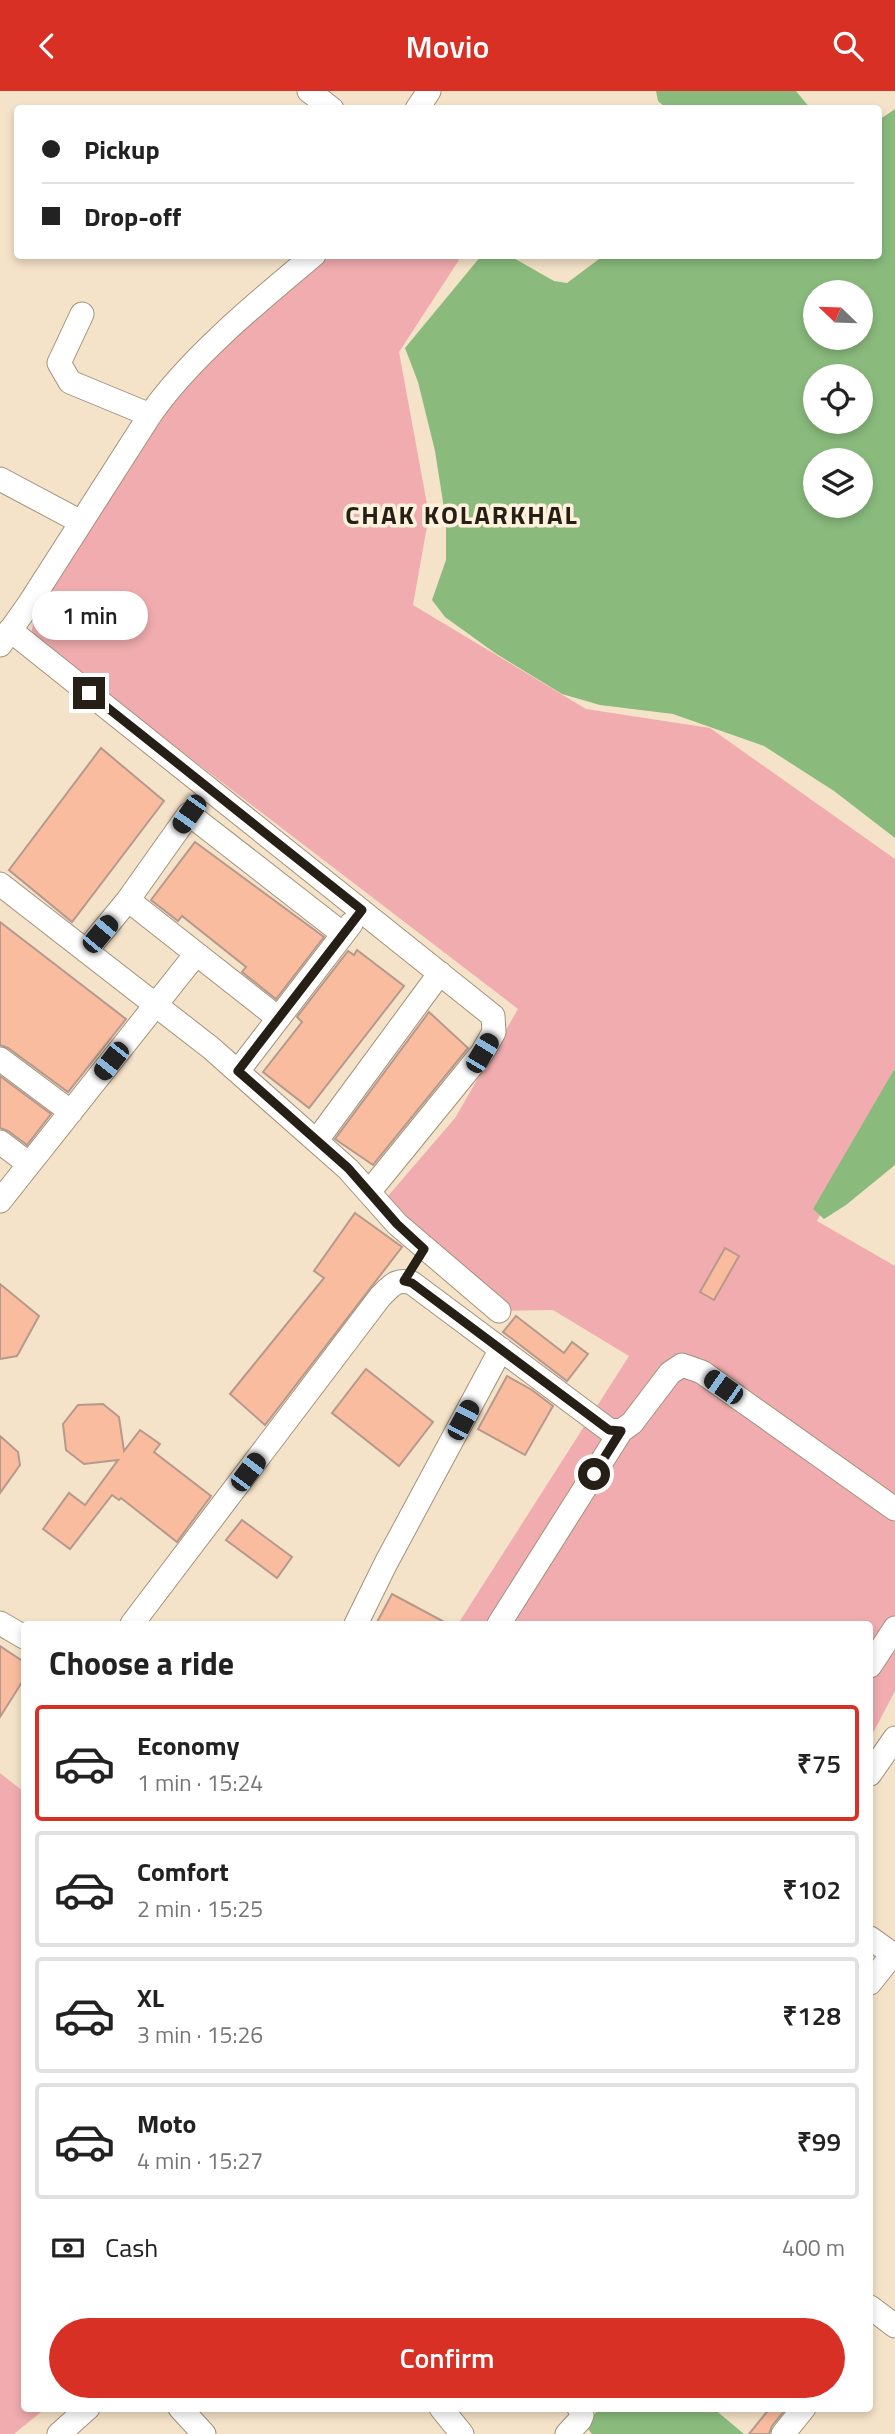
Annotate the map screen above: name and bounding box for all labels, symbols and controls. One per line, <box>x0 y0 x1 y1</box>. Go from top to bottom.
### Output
text: Movio <box>405 22 490 70</box>
icon: back <box>28 27 66 65</box>
icon: search <box>829 27 867 65</box>
text: Pickup <box>84 130 160 169</box>
text: Drop-off <box>84 197 181 236</box>
north arrow <box>803 280 873 350</box>
map controls <box>803 280 873 518</box>
button: locate <box>803 364 873 434</box>
button: layers <box>803 448 873 518</box>
district label: CHAK KOLARKHAL <box>345 495 579 534</box>
callout: 1 min <box>31 591 147 641</box>
text: 1 min <box>62 598 118 633</box>
route end <box>73 677 105 709</box>
car <box>169 791 210 837</box>
car <box>79 911 122 957</box>
car <box>463 1030 502 1076</box>
car <box>90 1038 133 1084</box>
car <box>700 1366 747 1408</box>
car <box>444 1397 483 1443</box>
car <box>227 1449 270 1495</box>
route start <box>578 1458 610 1490</box>
text: Choose a ride <box>49 1639 234 1687</box>
text: Economy <box>137 1726 239 1765</box>
icon: car <box>53 1732 116 1795</box>
text: ₹75 <box>797 1744 841 1783</box>
text: 1 min · 15:24 <box>137 1765 263 1800</box>
text: Comfort <box>137 1852 229 1891</box>
icon: car <box>53 1858 116 1921</box>
text: ₹102 <box>782 1870 841 1909</box>
text: 2 min · 15:25 <box>137 1891 263 1926</box>
text: XL <box>137 1978 164 2017</box>
icon: car <box>53 1984 116 2047</box>
text: ₹128 <box>782 1996 841 2035</box>
text: 3 min · 15:26 <box>137 2017 263 2052</box>
text: Moto <box>137 2104 196 2143</box>
icon: car <box>53 2110 116 2173</box>
text: ₹99 <box>797 2122 841 2161</box>
text: 4 min · 15:27 <box>137 2143 263 2178</box>
text: Cash <box>105 2228 158 2267</box>
icon: cash <box>49 2229 87 2267</box>
text: 400 m <box>782 2230 845 2265</box>
button: Confirm <box>49 2318 845 2398</box>

